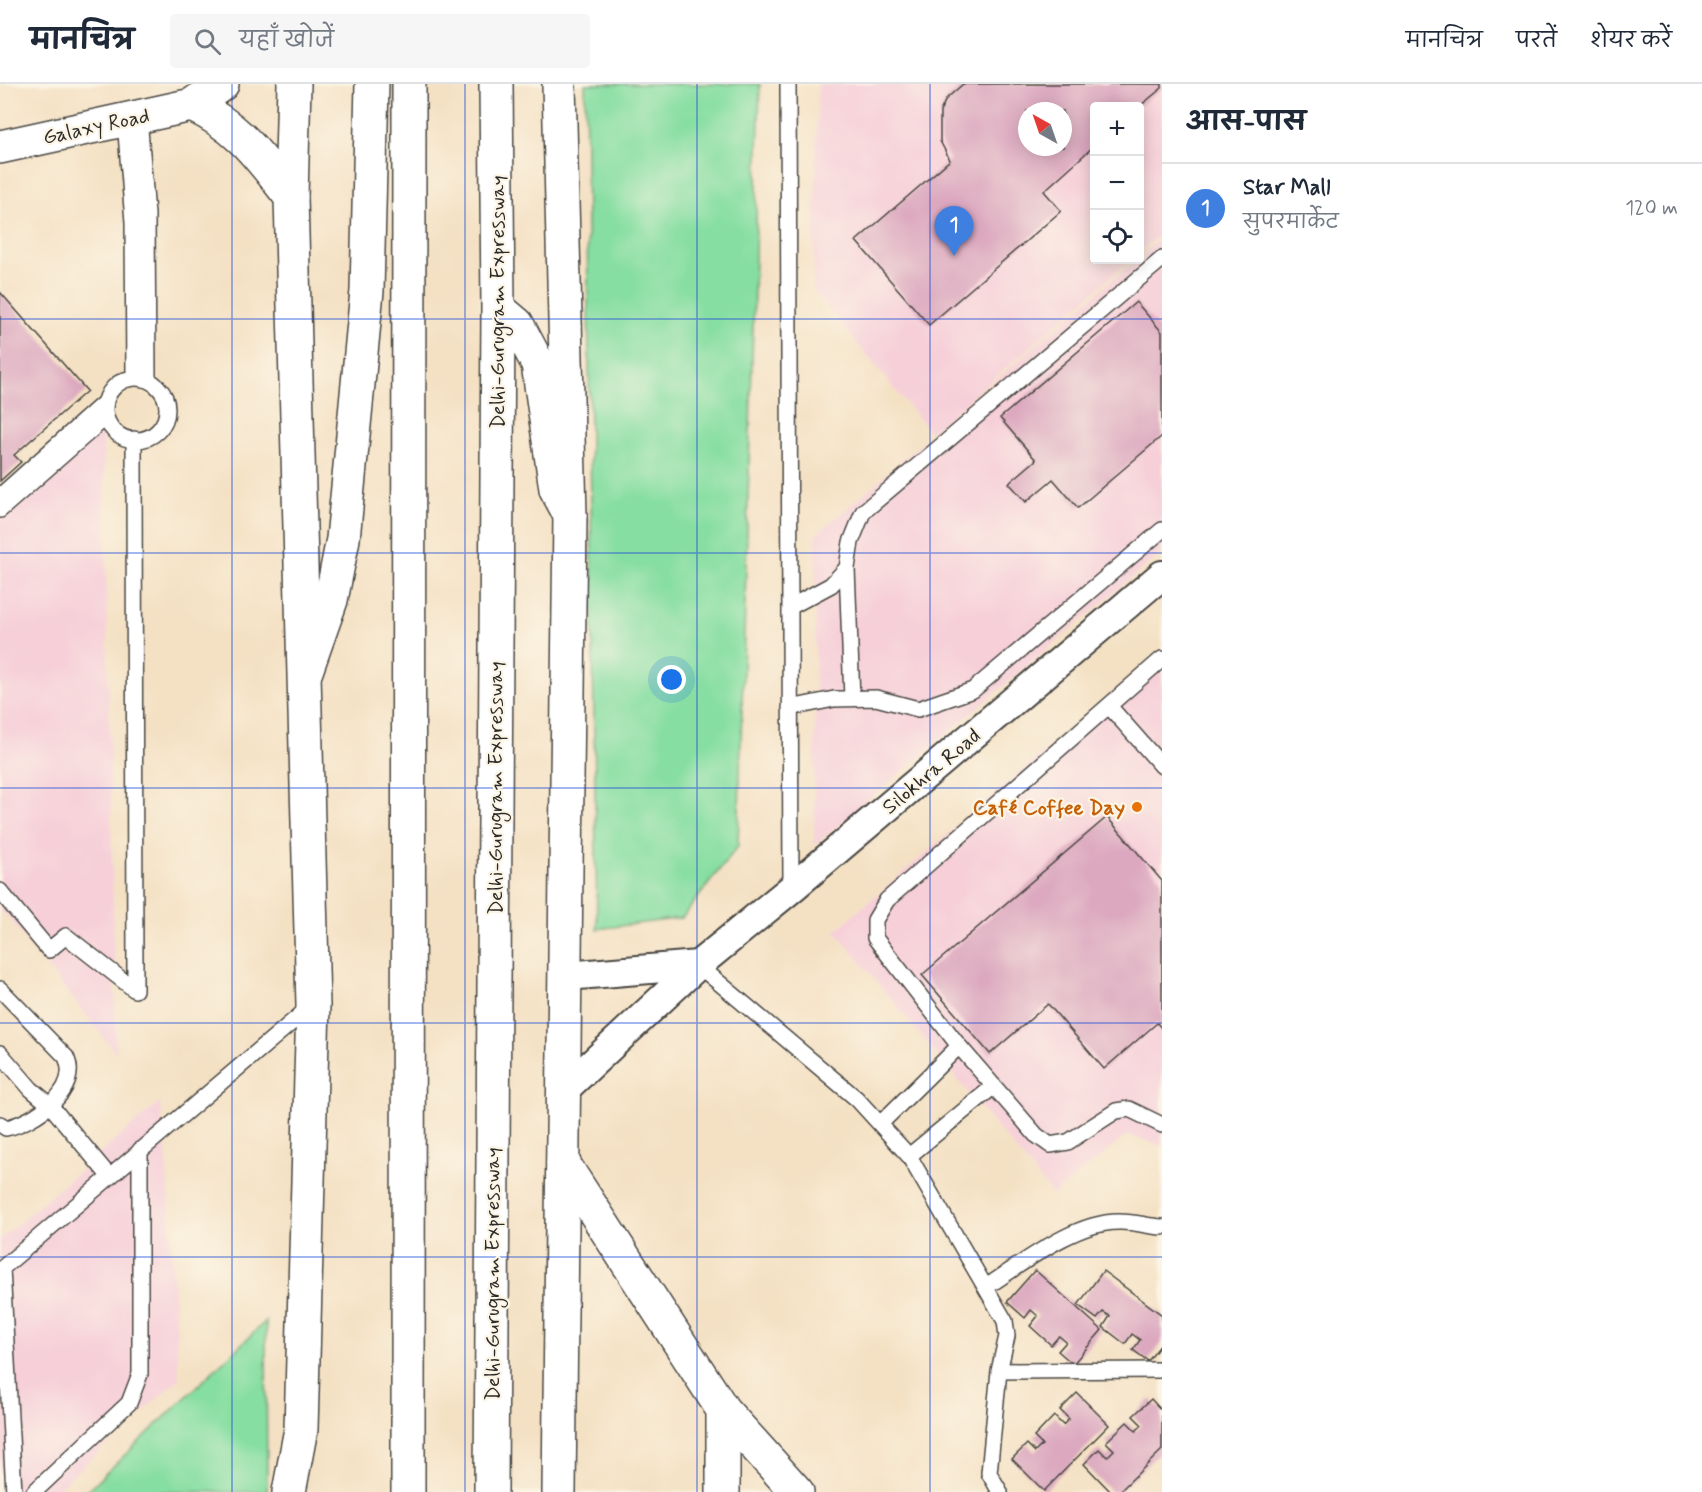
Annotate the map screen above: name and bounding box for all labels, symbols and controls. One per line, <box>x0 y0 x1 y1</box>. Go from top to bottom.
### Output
search box <box>170 14 590 68</box>
text: मानचित्र <box>30 23 134 60</box>
icon: search <box>191 25 224 58</box>
text: यहाँ खोजें <box>239 27 334 55</box>
text: मानचित्र <box>1406 27 1483 55</box>
text: परतें <box>1516 27 1557 55</box>
text: शेयर करें <box>1590 27 1672 55</box>
street label: Galaxy Road <box>40 102 152 152</box>
north arrow <box>1018 102 1072 156</box>
map controls <box>1090 102 1144 264</box>
button: + <box>1090 102 1144 156</box>
text: आस-पास <box>1186 106 1306 140</box>
button: − <box>1090 156 1144 210</box>
text: Star Mall <box>1243 174 1330 202</box>
street label: Delhi-Gurugram Expressway <box>484 175 513 429</box>
text: 1 <box>1201 195 1210 222</box>
text: 120 m <box>1625 195 1678 222</box>
pin: 1 <box>934 206 974 256</box>
text: सुपरमार्केट <box>1243 209 1339 236</box>
button: locate <box>1090 210 1144 264</box>
street label: Delhi-Gurugram Expressway <box>482 661 511 915</box>
your location <box>657 665 686 694</box>
street label: Silokhra Road <box>876 722 987 821</box>
place label: Café Coffee Day <box>973 794 1125 822</box>
marker: Café Coffee Day <box>1130 800 1144 814</box>
street label: Delhi-Gurugram Expressway <box>479 1147 508 1401</box>

